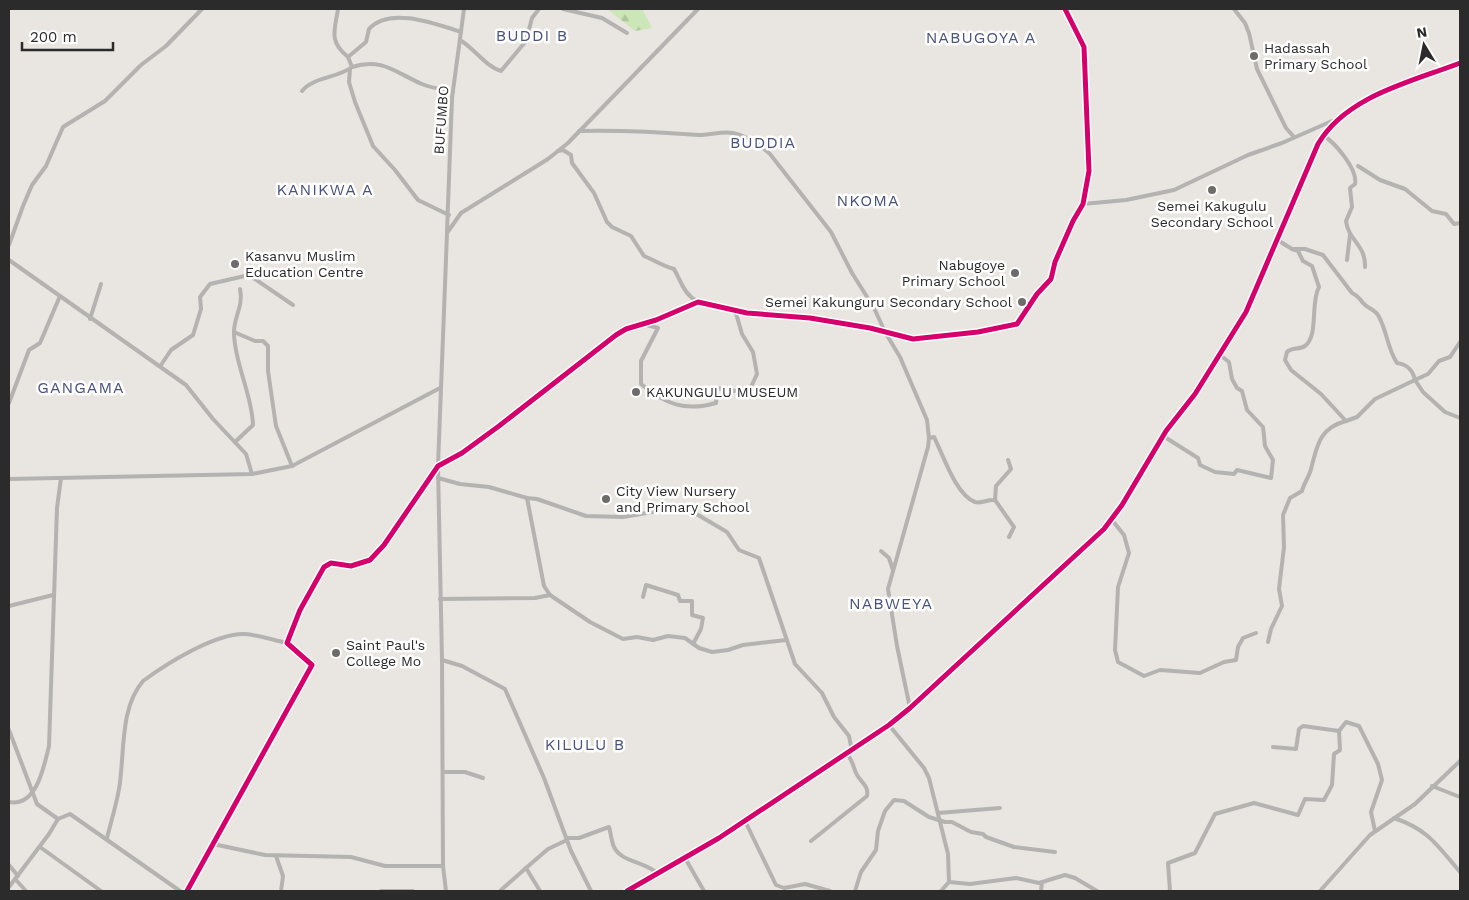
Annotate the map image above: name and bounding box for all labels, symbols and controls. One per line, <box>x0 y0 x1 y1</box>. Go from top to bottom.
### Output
scale bar <box>22 20 114 52</box>
north arrow <box>1399 20 1449 70</box>
text: N <box>1415 23 1428 41</box>
district label: BUDDI B <box>496 26 568 45</box>
text: 200 m <box>30 28 77 46</box>
district label: NABUGOYA A <box>926 28 1036 47</box>
place label: Hadassah Primary School <box>1264 40 1368 72</box>
marker: Hadassah Primary School <box>1248 50 1260 62</box>
street label: BUFUMBO <box>431 85 451 155</box>
district label: BUDDIA <box>730 133 796 152</box>
district label: KANIKWA A <box>276 180 374 199</box>
marker: Semei Kakugulu Secondary School <box>1206 184 1218 196</box>
district label: NKOMA <box>837 191 899 210</box>
place label: Semei Kakugulu Secondary School <box>1151 198 1274 230</box>
place label: Kasanvu Muslim Education Centre <box>245 248 364 280</box>
place label: Nabugoye Primary School <box>902 257 1006 289</box>
marker: Kasanvu Muslim Education Centre <box>229 258 241 270</box>
marker: Nabugoye Primary School <box>1009 267 1021 279</box>
place label: Semei Kakunguru Secondary School <box>765 294 1013 310</box>
marker: Semei Kakunguru Secondary School <box>1016 296 1028 308</box>
district label: GANGAMA <box>37 378 125 397</box>
place label: KAKUNGULU MUSEUM <box>646 384 798 400</box>
marker: KAKUNGULU MUSEUM <box>630 386 642 398</box>
place label: City View Nursery and Primary School <box>616 483 750 515</box>
marker: City View Nursery and Primary School <box>600 493 612 505</box>
district label: NABWEYA <box>849 594 933 613</box>
place label: Saint Paul's College Mo <box>346 637 425 669</box>
marker: Saint Paul's College Mo <box>330 647 342 659</box>
district label: KILULU B <box>545 735 625 754</box>

